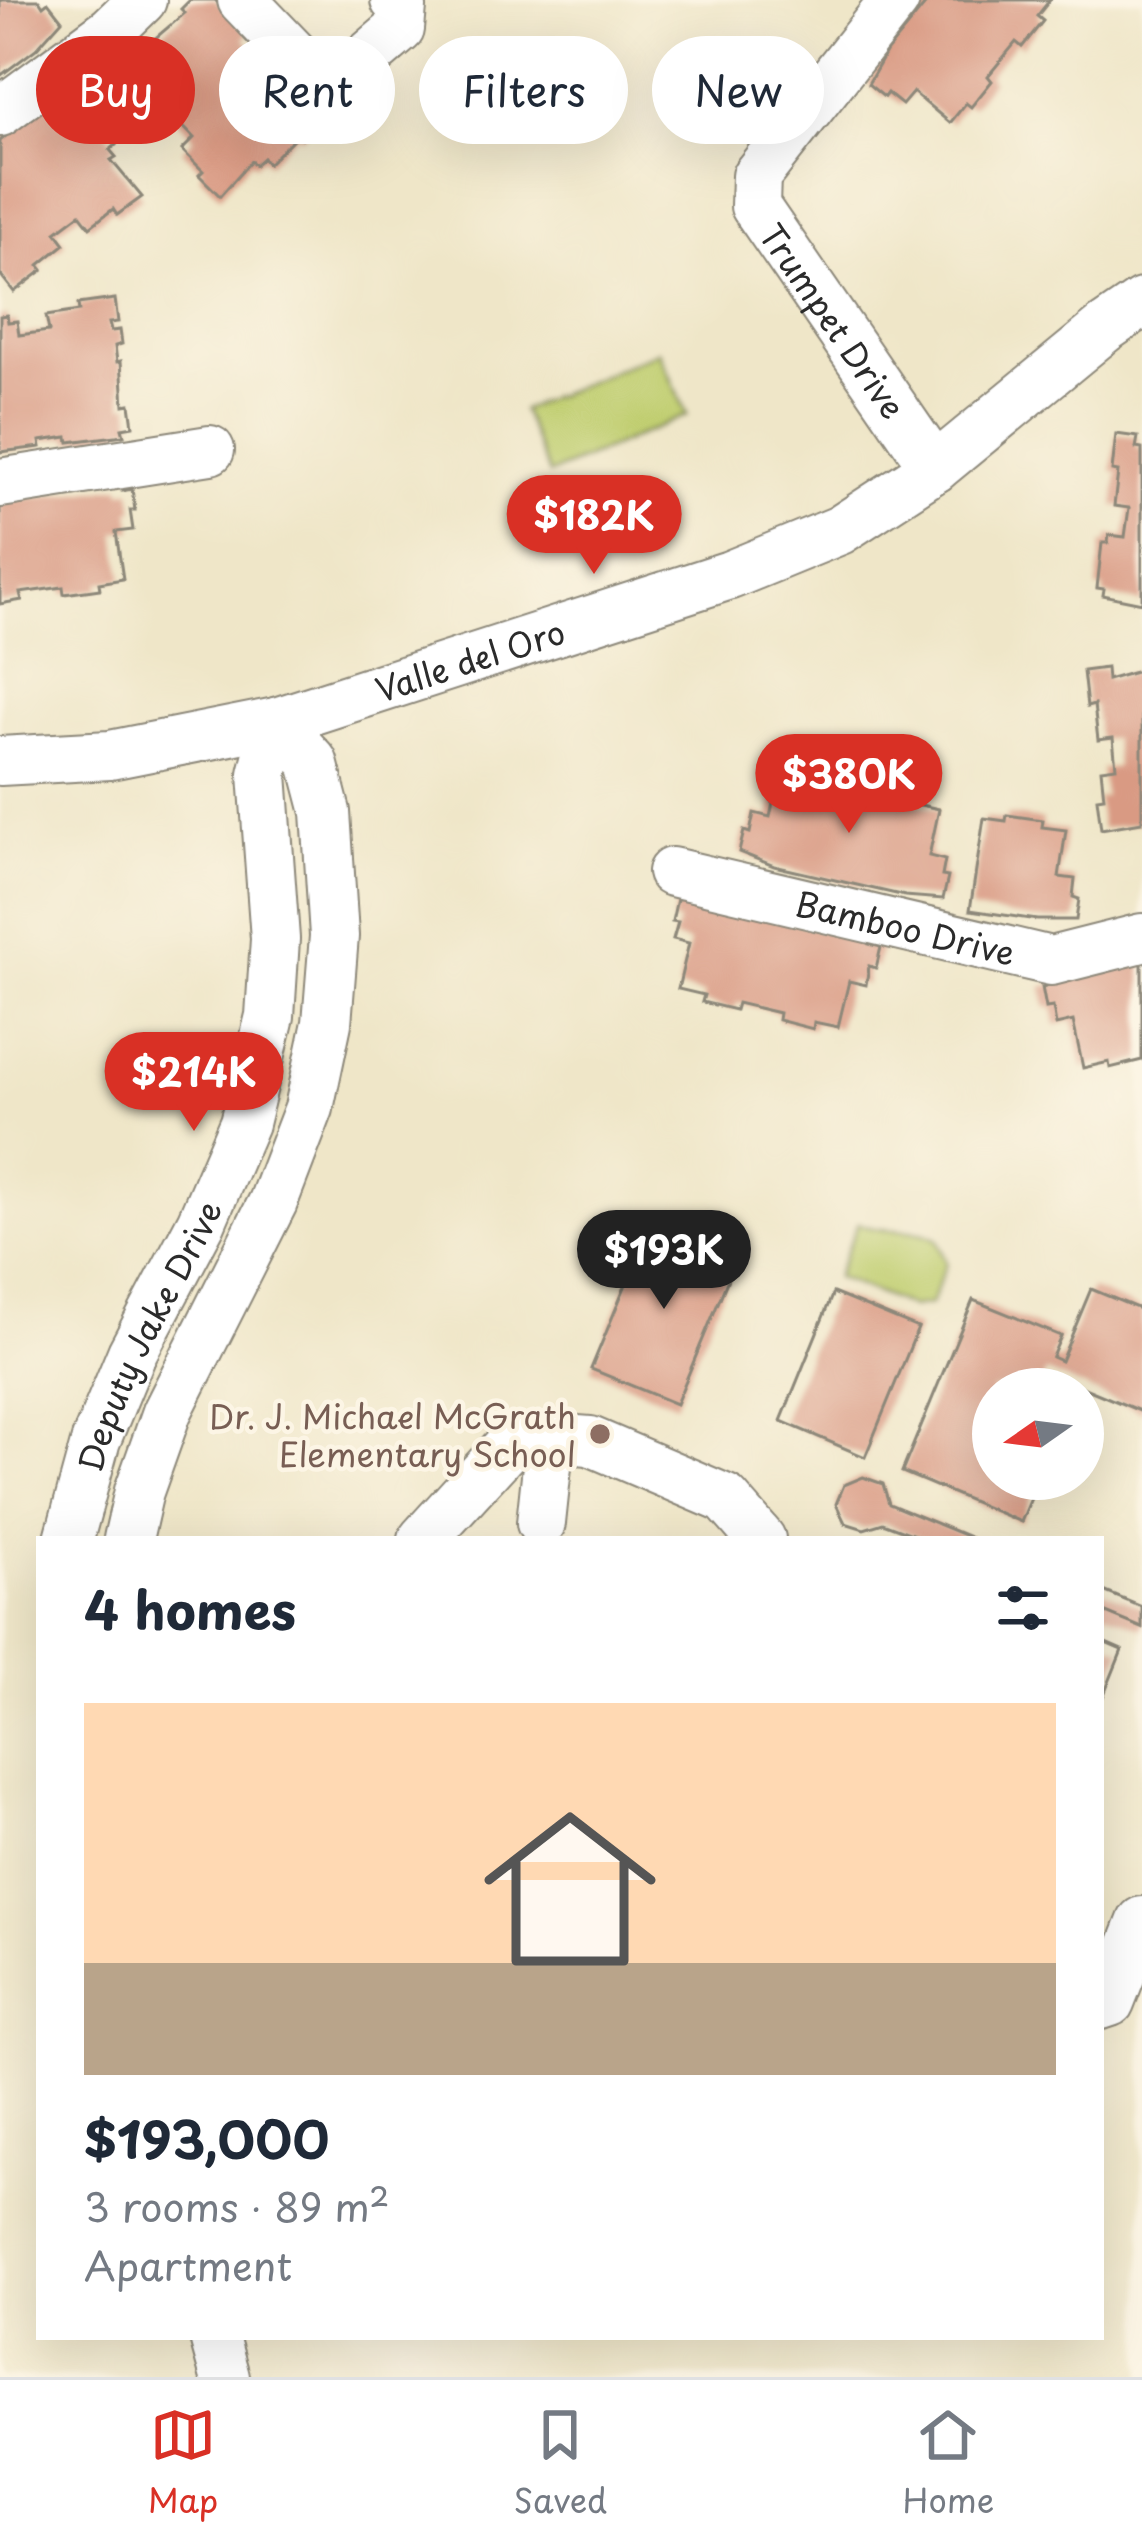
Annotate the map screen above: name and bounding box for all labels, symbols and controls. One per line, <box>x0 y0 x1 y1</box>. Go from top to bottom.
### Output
chip: Buy <box>36 36 195 144</box>
chip: Rent <box>219 36 395 144</box>
chip: Filters <box>419 36 628 144</box>
chip: New <box>652 36 824 144</box>
street label: Trumpet Drive <box>749 212 919 428</box>
pin: $182K <box>510 475 678 577</box>
text: $182K <box>534 484 654 543</box>
street label: Valle del Oro <box>369 605 571 713</box>
pin: $380K <box>765 734 933 836</box>
text: $380K <box>782 743 916 802</box>
street label: Bamboo Drive <box>791 877 1020 977</box>
pin: $214K <box>110 1032 278 1134</box>
text: $214K <box>132 1041 256 1100</box>
street label: Deputy Jake Drive <box>64 1192 233 1477</box>
pin: $193K <box>580 1210 748 1312</box>
text: $193K <box>604 1219 724 1278</box>
north arrow <box>972 1368 1104 1500</box>
map controls <box>972 1368 1104 1500</box>
place label: Dr. J. Michael McGrath Elementary School <box>209 1390 576 1478</box>
marker: Dr. J. Michael McGrath Elementary School <box>587 1421 613 1447</box>
text: 4 homes <box>84 1570 296 1647</box>
icon: filters <box>990 1575 1056 1641</box>
icon: home <box>462 1781 678 1997</box>
text: $193,000 <box>84 2099 329 2176</box>
text: 3 rooms · 89 m² <box>84 2176 390 2235</box>
text: Apartment <box>84 2235 292 2294</box>
tab: Map <box>148 2402 218 2524</box>
tab: Saved <box>514 2402 607 2524</box>
tab: Home <box>903 2402 994 2524</box>

